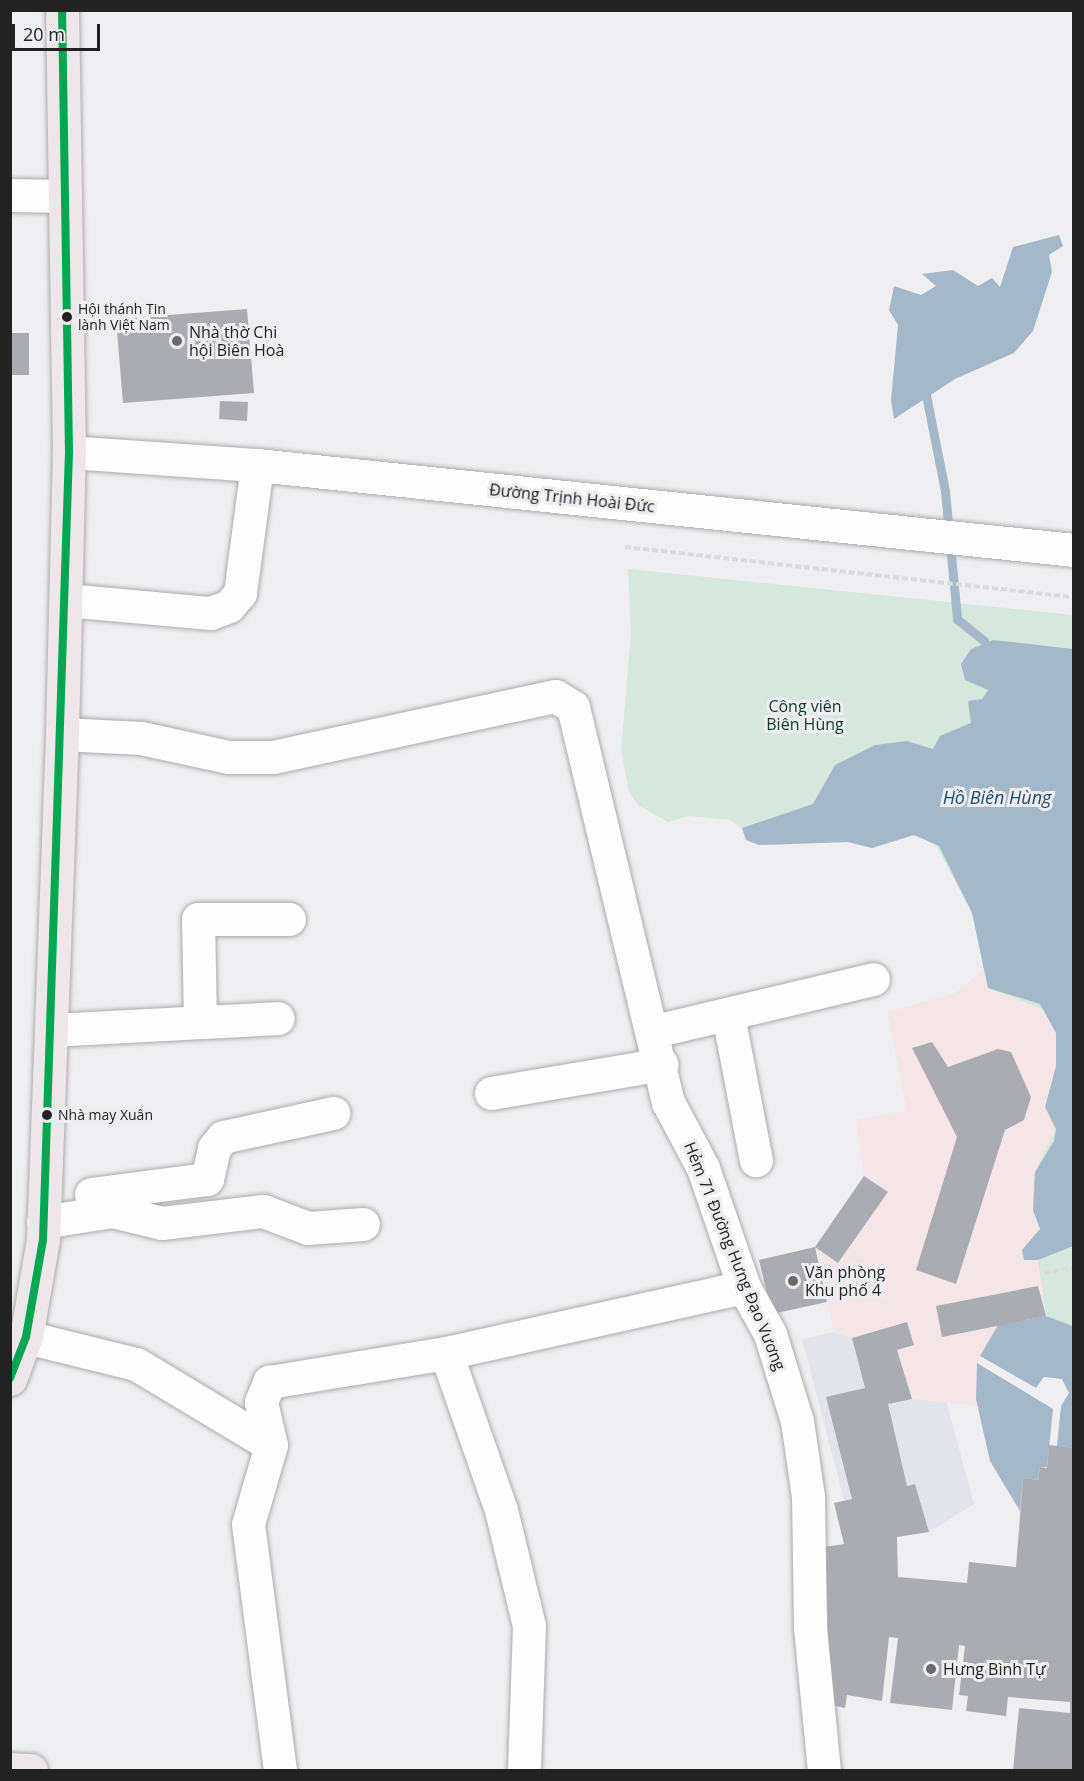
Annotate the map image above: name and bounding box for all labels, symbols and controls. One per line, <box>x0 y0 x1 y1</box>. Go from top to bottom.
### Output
scale bar <box>15 12 104 50</box>
text: 20 m <box>23 22 65 46</box>
place label: Hội thánh Tin lành Việt Nam <box>78 301 170 334</box>
marker: Hội thánh Tin lành Việt Nam <box>61 311 73 323</box>
place label: Nhà thờ Chi hội Biên Hoà <box>189 322 284 360</box>
marker: Nhà thờ Chi hội Biên Hoà <box>170 334 184 348</box>
street label: Đường Trịnh Hoài Đức <box>488 480 656 516</box>
park label: Công viên Biên Hùng <box>766 696 844 734</box>
water label: Hồ Biên Hùng <box>943 786 1051 808</box>
place label: Nhà may Xuân <box>58 1107 153 1123</box>
marker: Nhà may Xuân <box>41 1109 53 1121</box>
street label: Hẻm 71 Đường Hưng Đạo Vương <box>680 1139 790 1373</box>
place label: Văn phòng Khu phố 4 <box>805 1262 885 1300</box>
marker: Văn phòng Khu phố 4 <box>786 1274 800 1288</box>
place label: Hưng Bình Tự <box>943 1659 1046 1679</box>
marker: Hưng Bình Tự <box>924 1662 938 1676</box>

